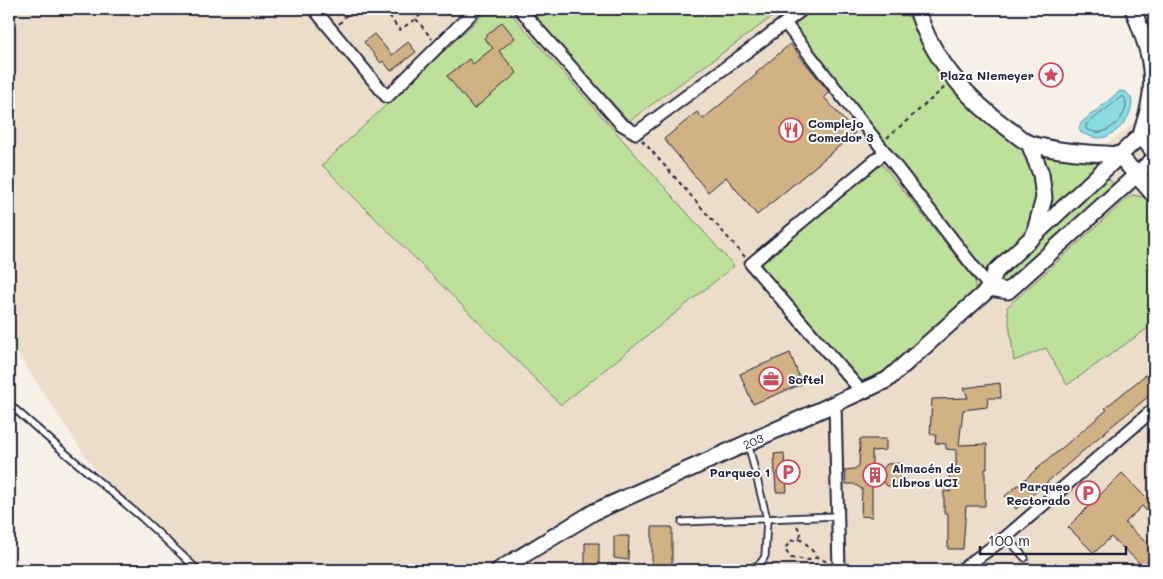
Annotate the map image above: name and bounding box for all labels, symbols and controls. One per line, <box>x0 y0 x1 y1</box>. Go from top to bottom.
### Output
place icon: Plaza Niemeyer <box>1038 62 1064 88</box>
place label: Plaza Niemeyer <box>940 67 1034 83</box>
place label: Complejo Comedor 3 <box>808 115 874 145</box>
restaurant icon: Complejo Comedor 3 <box>778 117 804 143</box>
office icon: Softel <box>758 366 784 392</box>
place label: Softel <box>788 371 824 387</box>
street label: 203 <box>740 429 766 453</box>
parking icon: Parqueo 1 <box>775 459 801 485</box>
place label: Almacén de Libros UCI <box>892 460 961 490</box>
building icon: Almacén de Libros UCI <box>862 462 888 488</box>
place label: Parqueo 1 <box>709 464 770 480</box>
place label: Parqueo Rectorado <box>1006 478 1070 508</box>
parking icon: Parqueo Rectorado <box>1075 480 1101 506</box>
scale bar <box>980 524 1127 556</box>
text: 100 m <box>988 530 1030 550</box>

